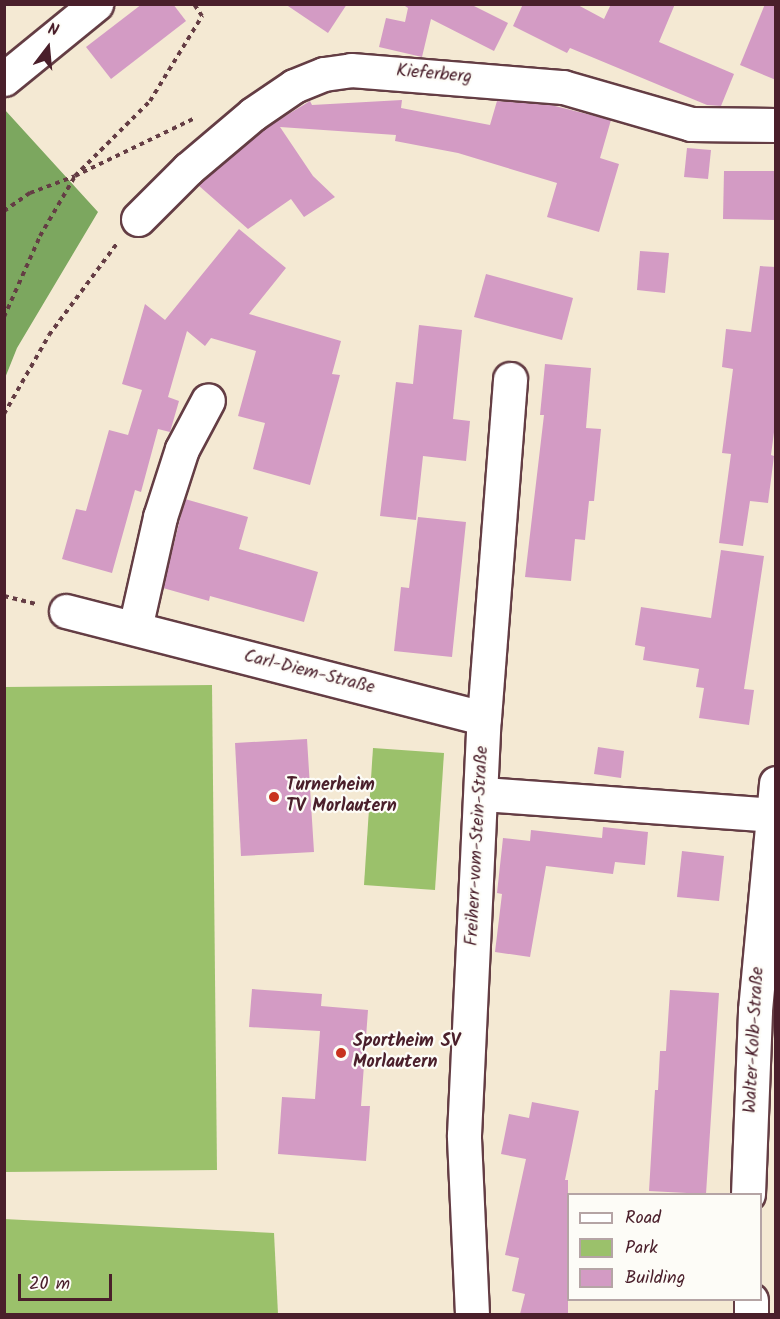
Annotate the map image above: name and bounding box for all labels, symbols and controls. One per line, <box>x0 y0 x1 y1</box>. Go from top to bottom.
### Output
text: N <box>45 17 61 44</box>
north arrow <box>18 18 78 78</box>
street label: Kieferberg <box>395 61 473 89</box>
street label: Carl-Diem-Straße <box>241 646 377 700</box>
street label: Freiherr-vom-Stein-Straße <box>462 745 494 947</box>
place label: Turnerheim TV Morlautern <box>286 776 397 818</box>
marker: Turnerheim TV Morlautern <box>267 790 281 804</box>
street label: Walter-Kolb-Straße <box>740 966 770 1114</box>
place label: Sportheim SV Morlautern <box>353 1032 460 1074</box>
marker: Sportheim SV Morlautern <box>334 1046 348 1060</box>
legend <box>567 1193 762 1301</box>
text: Road <box>625 1204 661 1233</box>
text: Park <box>625 1234 658 1263</box>
scale bar <box>21 1262 116 1300</box>
text: Building <box>625 1264 685 1293</box>
text: 20 m <box>29 1270 70 1299</box>

